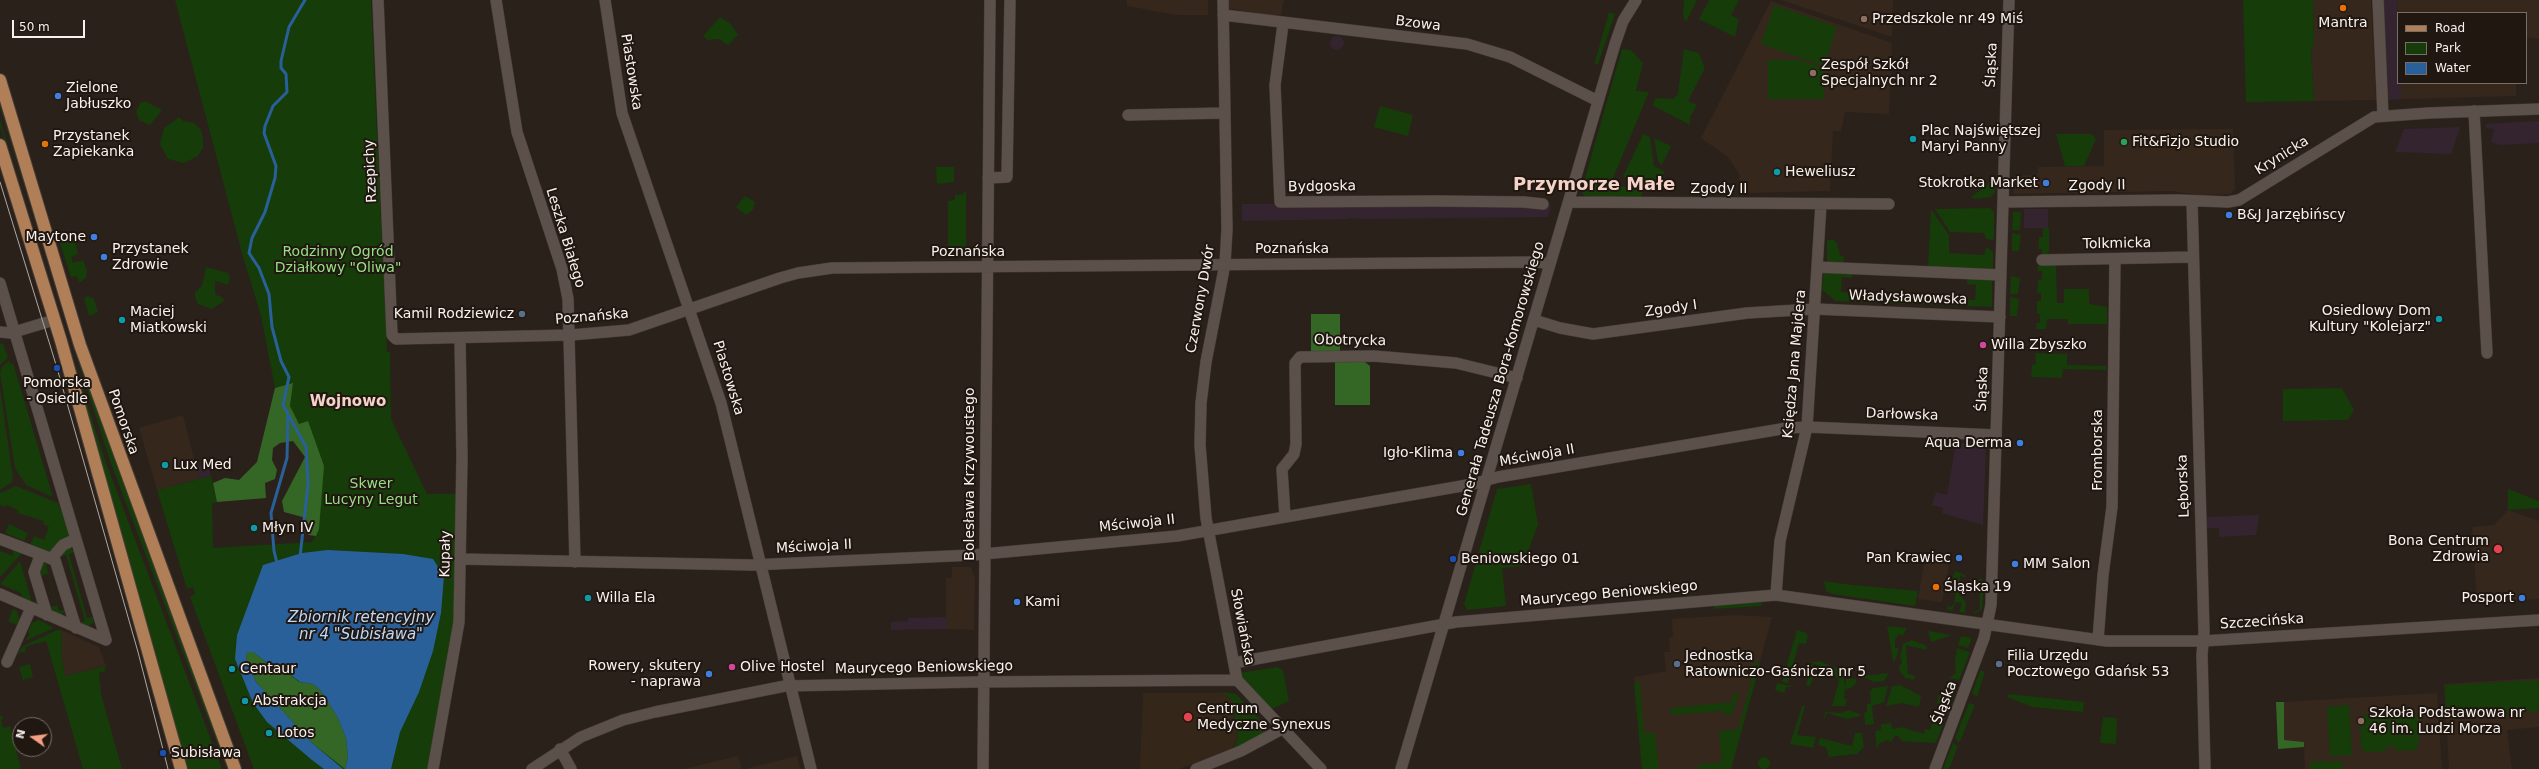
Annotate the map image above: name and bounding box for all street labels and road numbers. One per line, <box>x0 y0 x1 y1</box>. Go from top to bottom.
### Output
street label: Bzowa <box>1394 13 1442 35</box>
street label: Piastowska <box>617 33 645 111</box>
street label: Śląska <box>1983 42 2001 88</box>
street label: Krynicka <box>2252 133 2312 179</box>
street label: Rzepichy <box>361 139 381 203</box>
street label: Zgody II <box>2068 177 2126 195</box>
street label: Bydgoska <box>1288 178 1356 196</box>
street label: Zgody II <box>1691 181 1747 197</box>
street label: Leszka Białego <box>542 186 588 290</box>
street label: Tolkmicka <box>2083 235 2151 253</box>
street label: Generała Tadeusza Bora-Komorowskiego <box>1454 240 1548 518</box>
street label: Poznańska <box>1255 241 1329 257</box>
street label: Poznańska <box>931 244 1005 260</box>
street label: Czerwony Dwór <box>1183 244 1219 354</box>
street label: Władysławowska <box>1848 288 1968 308</box>
street label: Księdza Jana Majdera <box>1780 289 1810 439</box>
street label: Zgody I <box>1644 297 1698 321</box>
street label: Poznańska <box>554 305 630 329</box>
street label: Obotrycka <box>1314 332 1386 350</box>
street label: Piastowska <box>709 339 747 417</box>
street label: Śląska <box>1974 366 1992 412</box>
street label: Pomorska <box>104 387 142 457</box>
street label: Bolesława Krzywoustego <box>962 387 978 561</box>
street label: Darłowska <box>1865 405 1939 425</box>
street label: Fromborska <box>2090 409 2106 491</box>
street label: Mściwoja II <box>1498 441 1576 471</box>
street label: Lęborska <box>2174 454 2194 518</box>
street label: Mściwoja II <box>1098 512 1176 536</box>
street label: Kupały <box>437 530 455 578</box>
street label: Mściwoja II <box>776 537 852 557</box>
street label: Maurycego Beniowskiego <box>1520 578 1698 610</box>
street label: Słowiańska <box>1226 587 1258 667</box>
street label: Szczecińska <box>2219 611 2305 633</box>
street label: Maurycego Beniowskiego <box>835 658 1013 678</box>
street label: Śląska <box>1929 679 1961 727</box>

